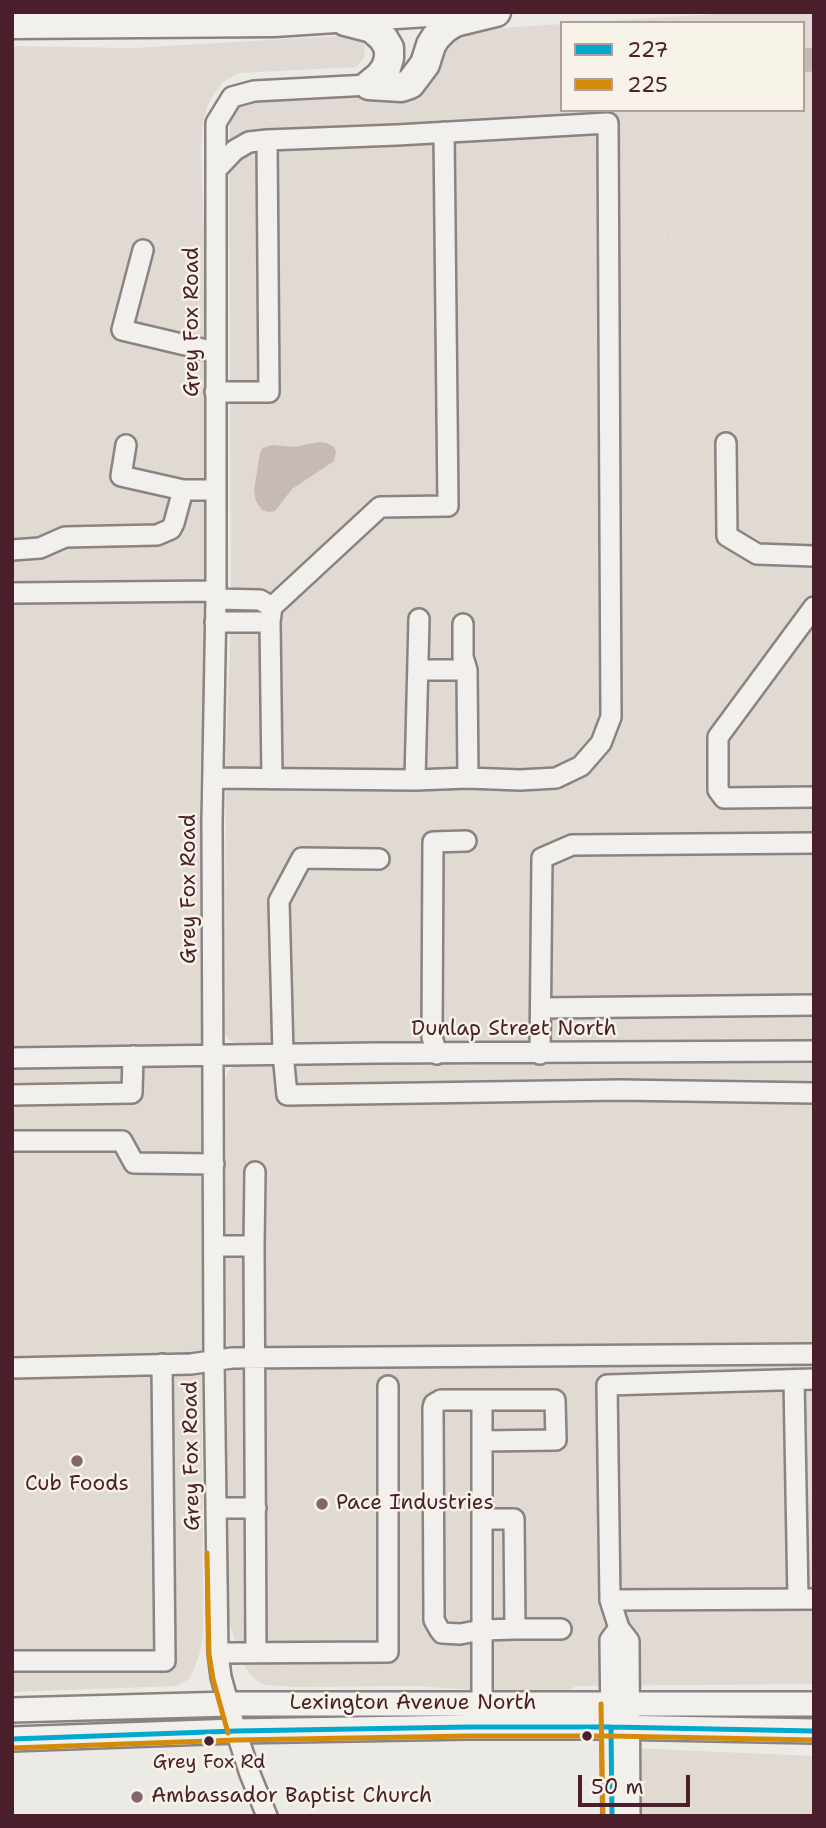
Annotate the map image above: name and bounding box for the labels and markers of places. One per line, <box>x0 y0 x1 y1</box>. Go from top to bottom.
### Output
marker: Cub Foods <box>69 1453 85 1469</box>
place label: Cub Foods <box>25 1472 129 1498</box>
place label: Pace Industries <box>336 1491 494 1517</box>
marker: Pace Industries <box>314 1496 330 1512</box>
unlabelled marker <box>580 1729 594 1743</box>
marker: Grey Fox Rd <box>202 1734 216 1748</box>
place label: Grey Fox Rd <box>153 1752 265 1774</box>
place label: Ambassador Baptist Church <box>151 1784 432 1810</box>
marker: Ambassador Baptist Church <box>129 1789 145 1805</box>

